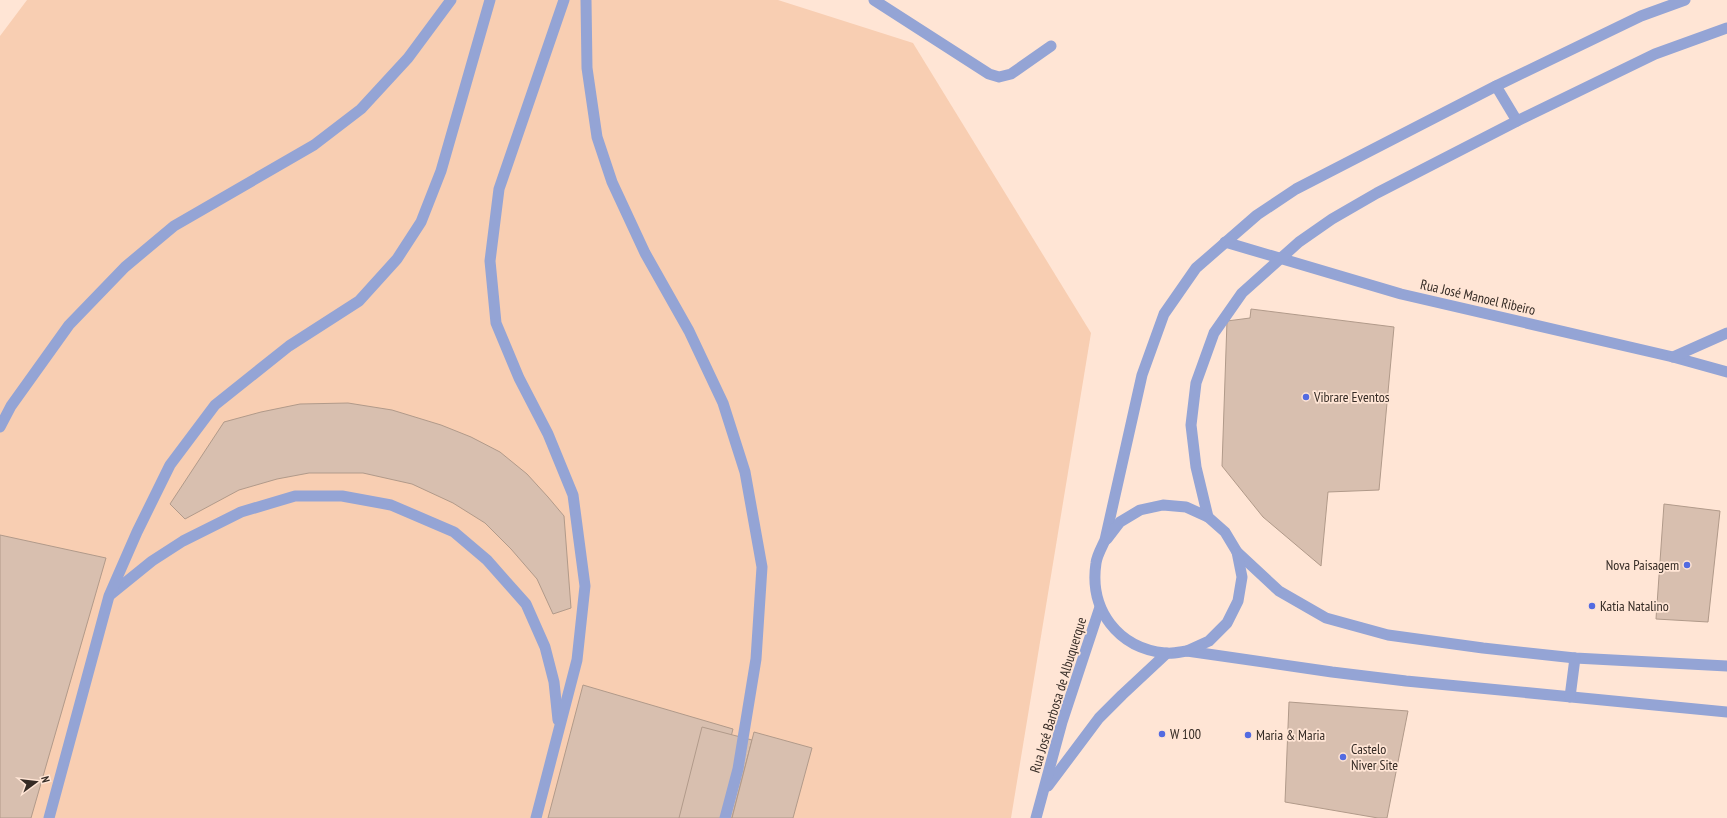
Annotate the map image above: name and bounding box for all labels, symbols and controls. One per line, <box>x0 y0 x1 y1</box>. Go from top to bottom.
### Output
street label: Rua José Manoel Ribeiro <box>1419 275 1537 319</box>
place label: Vibrare Eventos <box>1313 388 1390 406</box>
marker: Vibrare Eventos <box>1301 392 1311 402</box>
place label: Nova Paisagem <box>1606 556 1679 574</box>
marker: Nova Paisagem <box>1682 560 1692 570</box>
place label: Katia Natalino <box>1600 597 1669 615</box>
marker: Katia Natalino <box>1587 601 1597 611</box>
street label: Rua José Barbosa de Albuquerque <box>1026 615 1090 775</box>
place label: W 100 <box>1170 725 1201 743</box>
place label: Maria & Maria <box>1256 726 1325 744</box>
marker: W 100 <box>1157 729 1167 739</box>
marker: Maria & Maria <box>1243 730 1253 740</box>
place label: Castelo Niver Site <box>1351 740 1398 774</box>
marker: Castelo Niver Site <box>1338 752 1348 762</box>
north arrow <box>16 762 56 802</box>
text: N <box>38 775 53 784</box>

